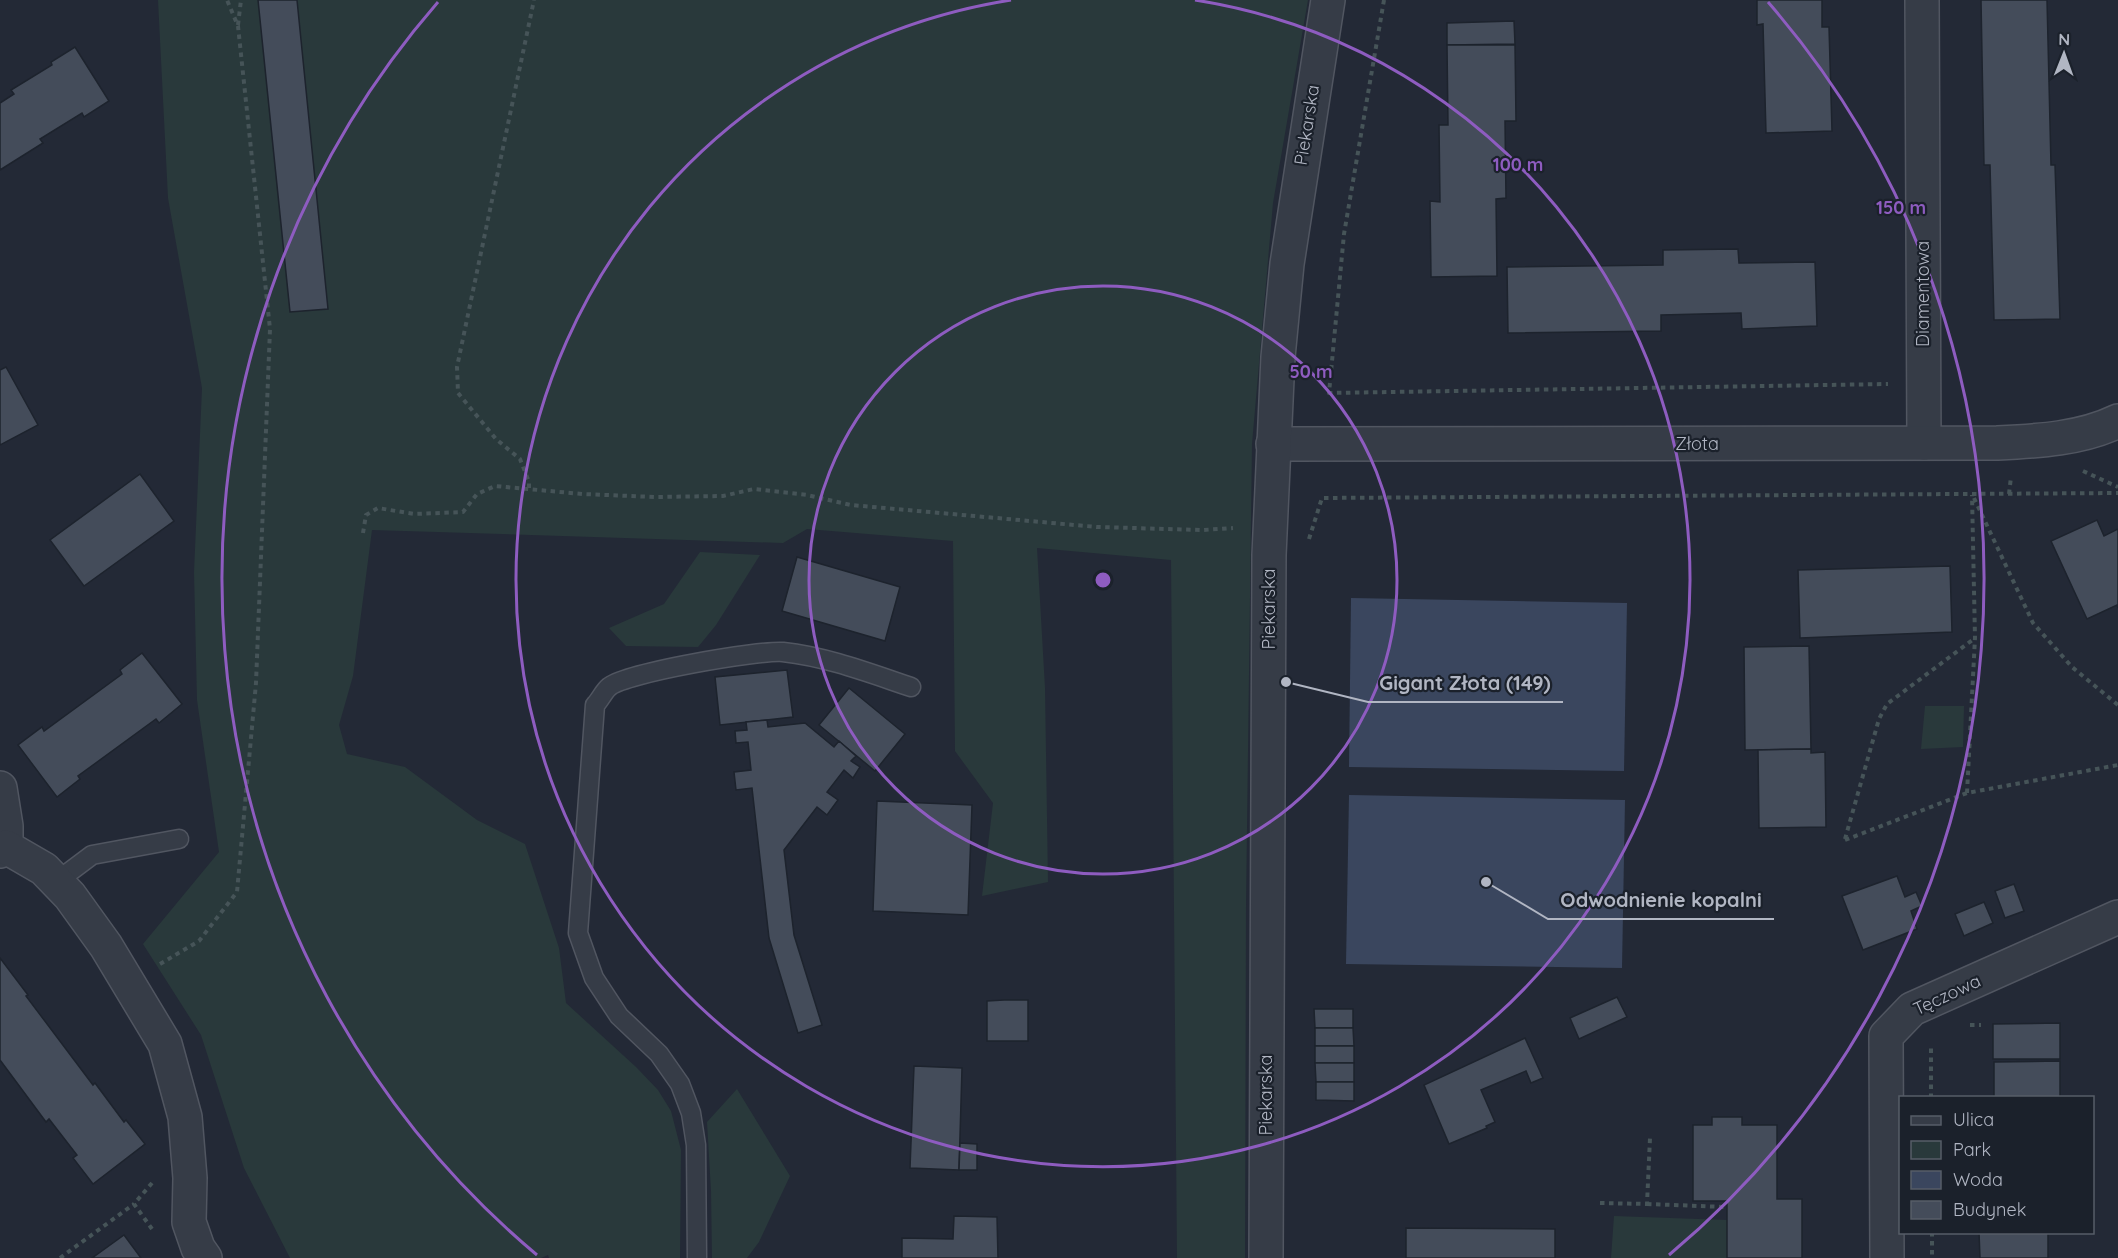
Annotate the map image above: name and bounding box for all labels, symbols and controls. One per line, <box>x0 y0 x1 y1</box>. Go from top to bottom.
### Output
north arrow <box>2034 24 2094 84</box>
text: N <box>2058 29 2070 49</box>
street label: Piekarska <box>1289 83 1324 167</box>
text: 100 m <box>1493 153 1543 176</box>
text: 150 m <box>1876 196 1926 219</box>
street label: Diamentowa <box>1911 241 1934 347</box>
text: 50 m <box>1289 360 1333 383</box>
street label: Złota <box>1675 432 1719 455</box>
street label: Piekarska <box>1257 568 1280 650</box>
centre of rings <box>1093 570 1113 590</box>
callout: Gigant Złota (149) <box>1368 664 1563 702</box>
text: Gigant Złota (149) <box>1379 670 1551 695</box>
callout: Odwodnienie kopalni <box>1548 881 1774 919</box>
text: Odwodnienie kopalni <box>1560 887 1762 912</box>
street label: Tęczowa <box>1909 969 1984 1020</box>
street label: Piekarska <box>1254 1054 1277 1136</box>
legend <box>1899 1096 2094 1234</box>
text: Ulica <box>1953 1108 1994 1131</box>
text: Park <box>1953 1138 1991 1161</box>
text: Woda <box>1953 1168 2003 1191</box>
text: Budynek <box>1953 1198 2026 1221</box>

